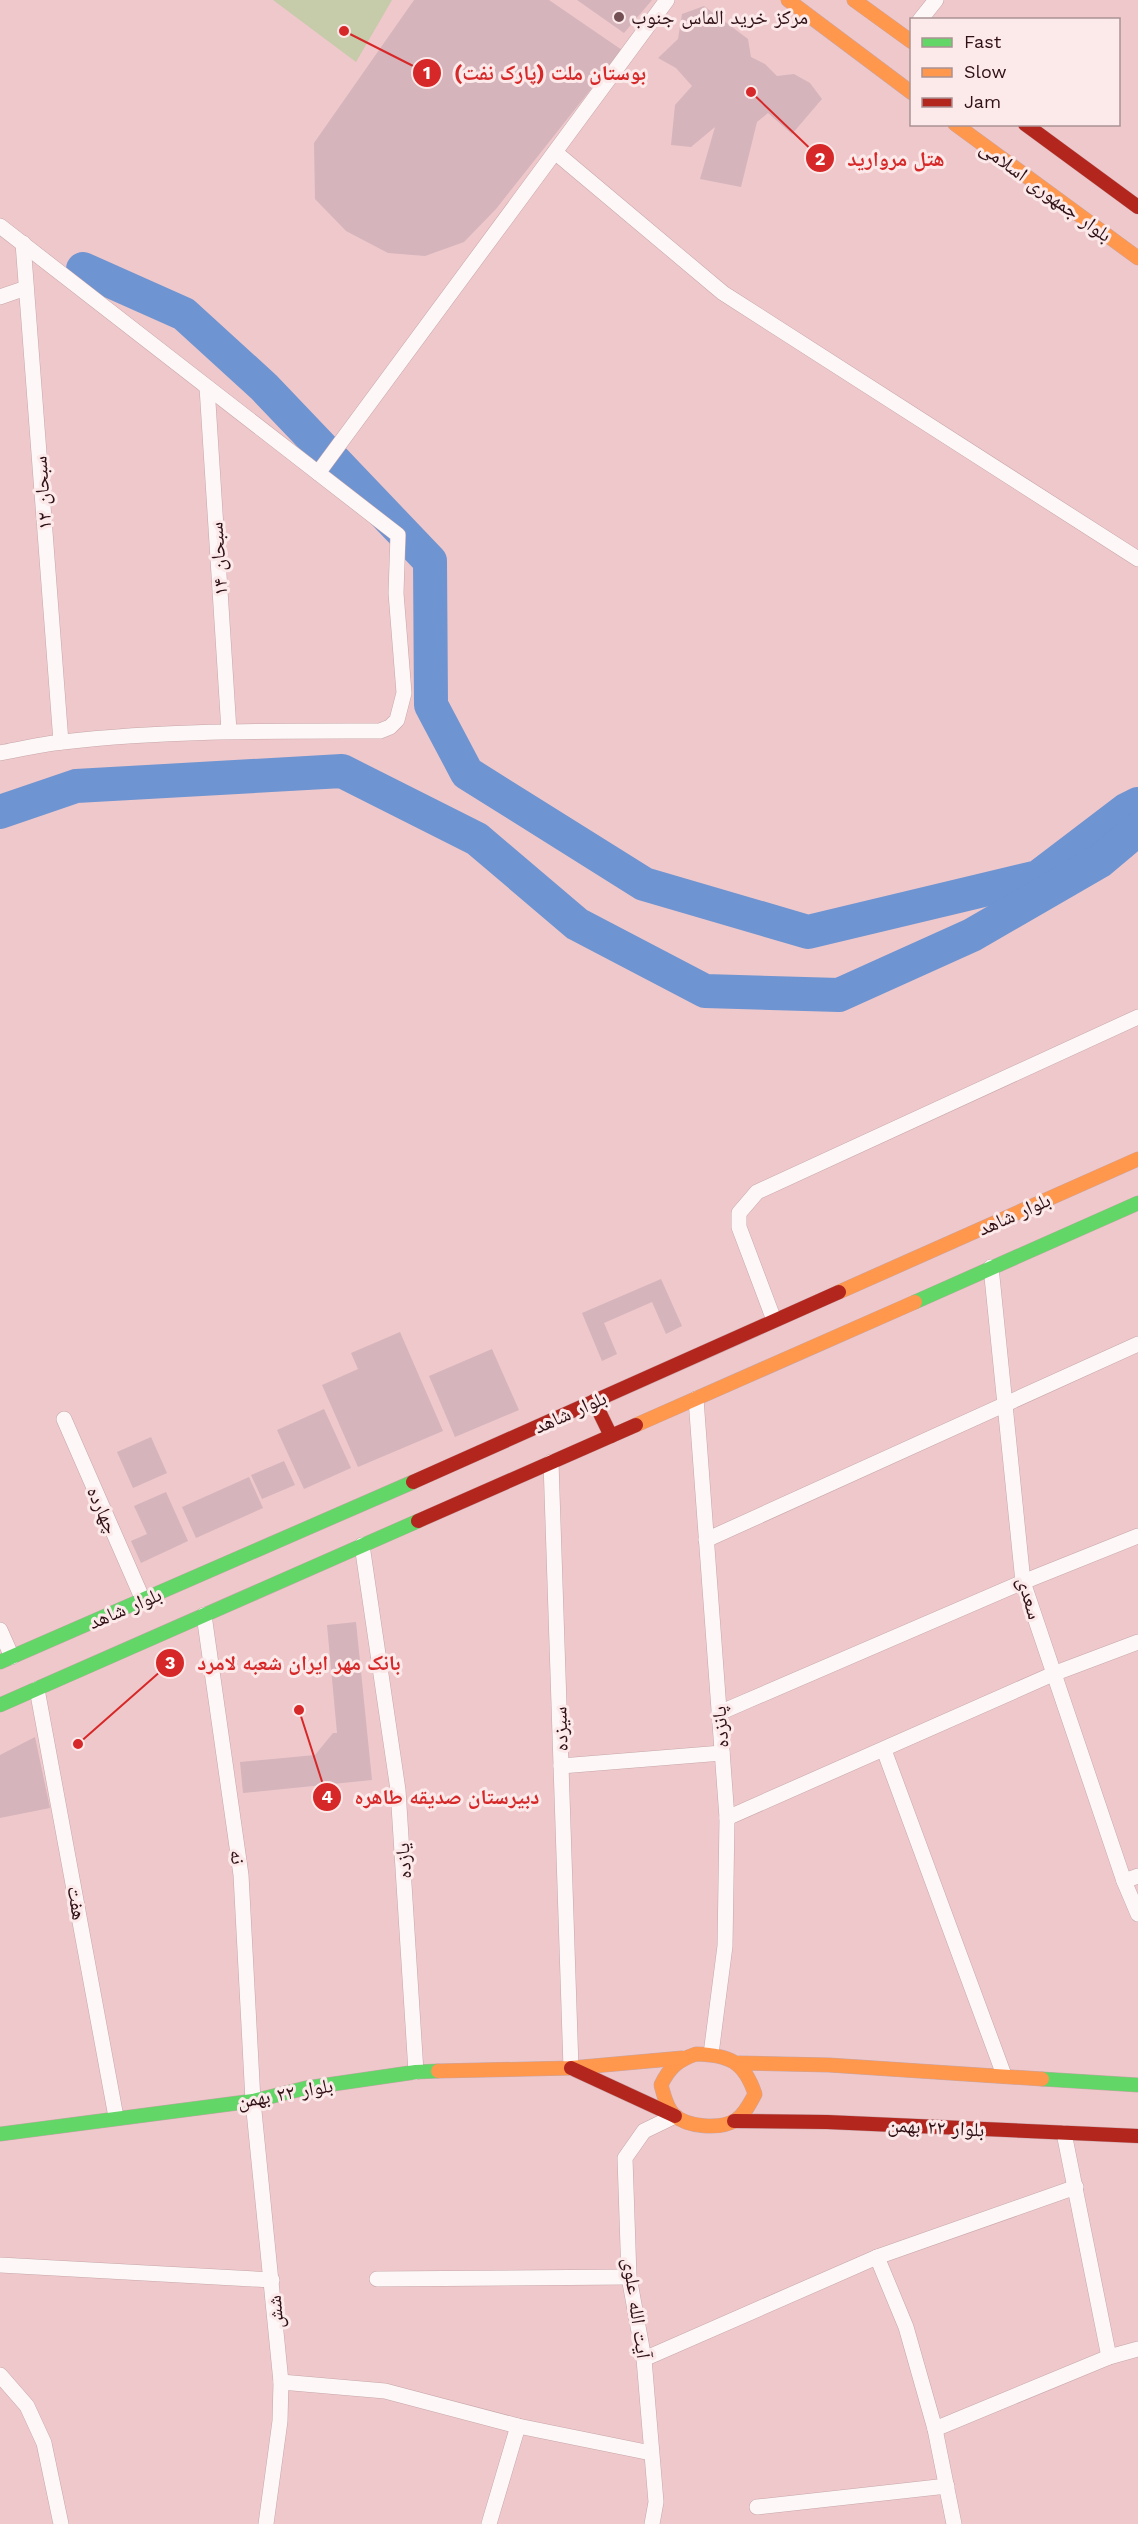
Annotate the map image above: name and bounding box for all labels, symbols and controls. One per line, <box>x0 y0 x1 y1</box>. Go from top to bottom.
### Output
place label: مرکز خرید الماس جنوب <box>631 5 808 29</box>
marker: مرکز خرید الماس جنوب <box>612 10 626 24</box>
legend <box>910 18 1120 126</box>
text: Fast <box>964 31 1002 52</box>
callout: بوستان ملت (پارک نفت) <box>412 53 658 92</box>
text: بوستان ملت (پارک نفت) <box>454 60 646 85</box>
text: Slow <box>964 61 1007 82</box>
text: 1 <box>423 62 431 83</box>
text: Jam <box>964 91 1001 112</box>
street label: بلوار جمهوری اسلامی <box>975 135 1117 247</box>
callout: هتل مروارید <box>805 139 957 178</box>
text: هتل مروارید <box>847 146 945 172</box>
text: 2 <box>815 148 825 169</box>
street label: سبحان ۱۲ <box>27 455 57 531</box>
street label: سبحان ۱۴ <box>203 521 233 597</box>
street label: بلوار شاهد <box>974 1187 1054 1241</box>
street label: بلوار شاهد <box>530 1385 610 1439</box>
street label: چهارده <box>82 1482 124 1538</box>
street label: سعدی <box>1012 1574 1048 1622</box>
street label: بلوار شاهد <box>85 1582 165 1634</box>
callout: بانک مهر ایران شعبه لامرد <box>155 1643 412 1682</box>
text: بانک مهر ایران شعبه لامرد <box>197 1650 401 1675</box>
text: 3 <box>165 1652 175 1673</box>
street label: پانزده <box>707 1705 734 1749</box>
street label: سیزده <box>547 1706 573 1752</box>
callout: دبیرستان صدیقه طاهره <box>312 1777 551 1816</box>
text: دبیرستان صدیقه طاهره <box>355 1784 539 1809</box>
text: 4 <box>321 1786 333 1807</box>
street label: یازده <box>390 1842 416 1880</box>
street label: نه <box>225 1848 251 1866</box>
street label: هفت <box>62 1884 92 1922</box>
street label: بلوار ۲۲ بهمن <box>235 2073 335 2113</box>
street label: بلوار ۲۲ بهمن <box>887 2112 985 2142</box>
street label: آیت الله علوی <box>618 2256 656 2361</box>
street label: شش <box>262 2294 288 2330</box>

